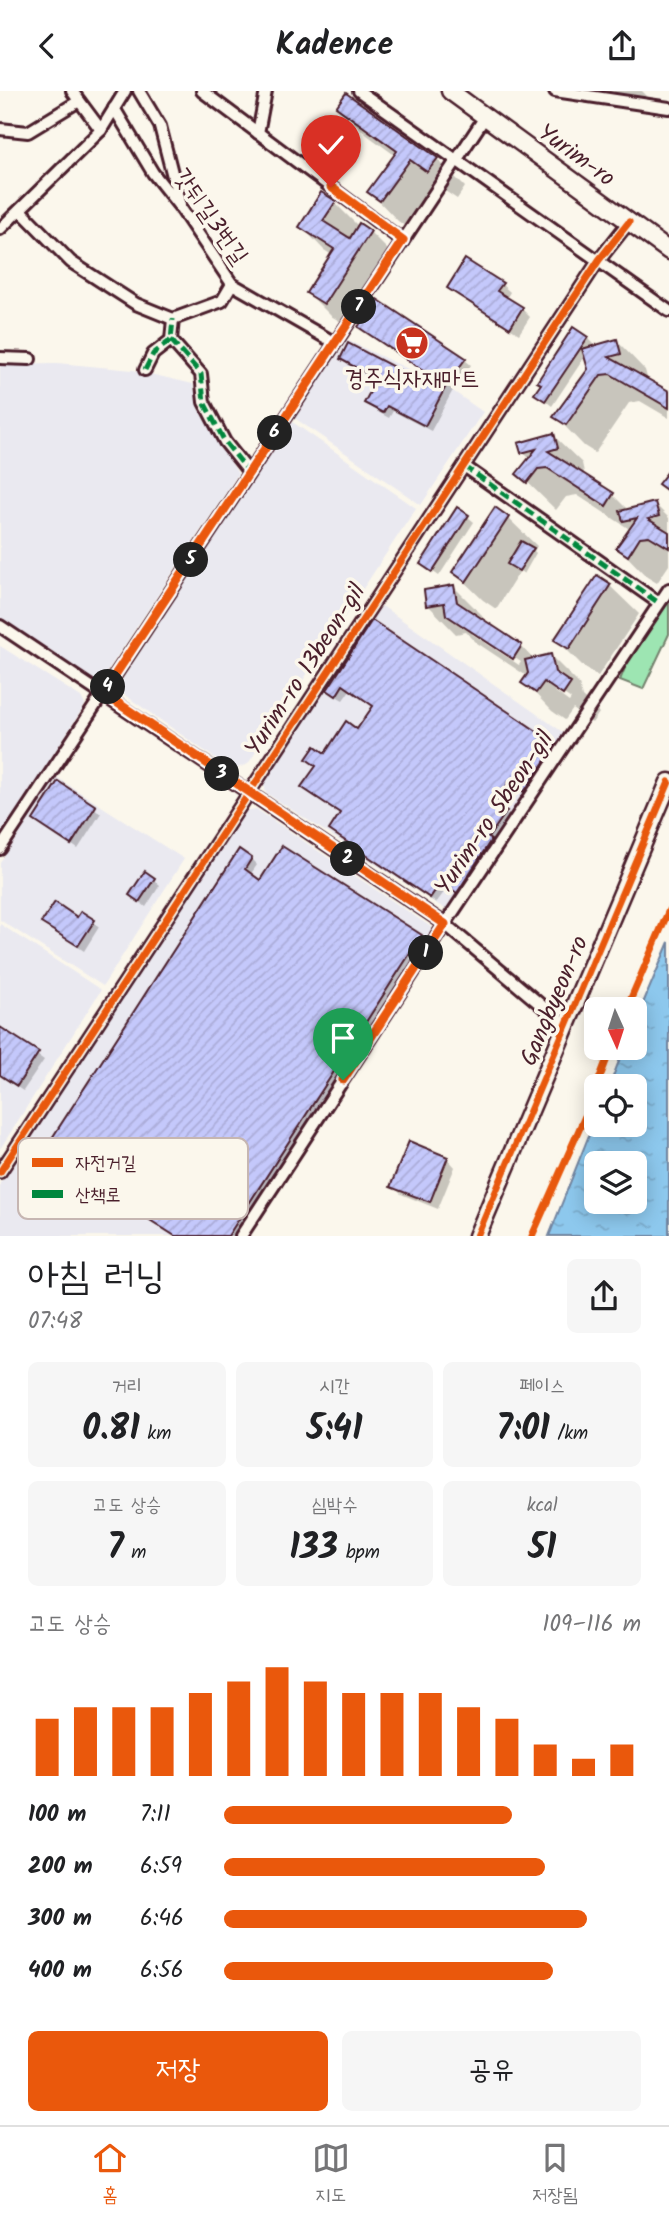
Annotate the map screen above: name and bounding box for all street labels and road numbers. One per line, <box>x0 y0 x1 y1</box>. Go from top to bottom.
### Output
street label: Yurim-ro <box>529 114 623 198</box>
street label: 갓뒤길3번길 <box>162 161 258 273</box>
street label: Yurim-ro 13beon-gil <box>235 575 377 764</box>
street label: Yurim-ro 5beon-gil <box>425 723 565 903</box>
street label: Gangbyeon-ro <box>510 930 600 1072</box>

